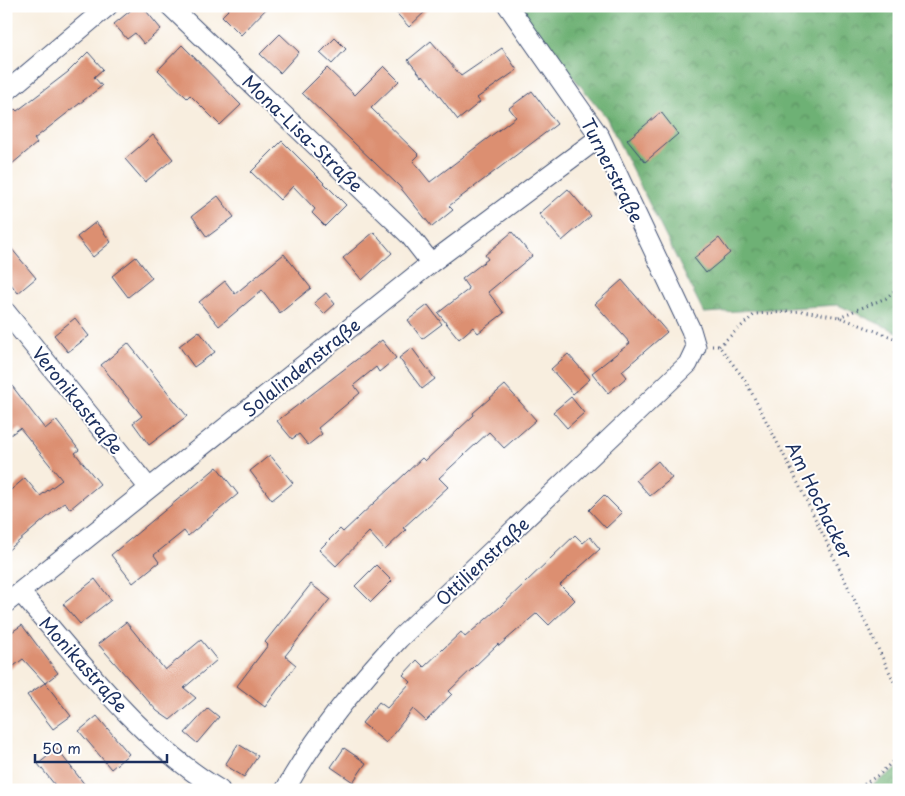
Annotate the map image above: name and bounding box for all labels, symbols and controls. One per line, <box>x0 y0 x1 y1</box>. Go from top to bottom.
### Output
street label: Mona-Lisa-Straße <box>236 68 370 198</box>
street label: Turnerstraße <box>575 113 651 227</box>
street label: Solalindenstraße <box>236 311 366 423</box>
street label: Veronikastraße <box>26 340 130 460</box>
street label: Am Hochacker <box>780 437 860 564</box>
street label: Ottilienstraße <box>429 510 535 612</box>
street label: Monikastraße <box>33 610 135 718</box>
scale bar <box>35 731 168 763</box>
text: 50 m <box>42 736 81 759</box>

